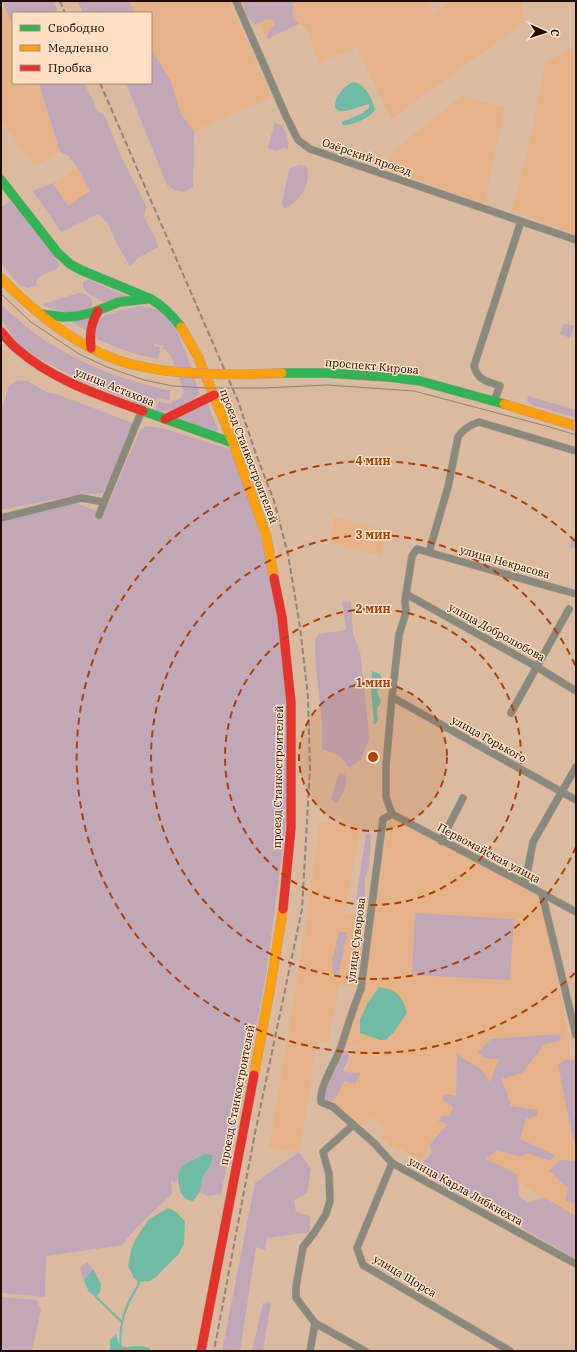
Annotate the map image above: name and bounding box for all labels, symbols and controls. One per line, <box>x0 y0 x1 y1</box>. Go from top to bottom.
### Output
legend <box>12 12 152 84</box>
north arrow <box>525 12 565 52</box>
text: Свободно <box>48 20 105 35</box>
text: С <box>548 28 562 37</box>
text: Медленно <box>48 40 109 55</box>
text: Пробка <box>48 60 92 75</box>
street label: Озёрский проезд <box>320 135 414 179</box>
street label: проспект Кирова <box>325 355 419 377</box>
street label: улица Астахова <box>73 365 157 409</box>
street label: проезд Станкостроителей <box>217 387 281 525</box>
text: 4 мин <box>355 453 391 468</box>
text: 3 мин <box>355 527 391 542</box>
street label: улица Некрасова <box>458 542 552 582</box>
street label: улица Добролюбова <box>446 600 548 664</box>
text: 2 мин <box>355 601 391 616</box>
text: 1 мин <box>355 675 391 690</box>
street label: проезд Станкостроителей <box>270 705 286 849</box>
street label: улица Горького <box>449 713 529 765</box>
centre of rings <box>366 750 380 764</box>
street label: Первомайская улица <box>435 820 543 886</box>
street label: улица Суворова <box>344 897 368 983</box>
street label: проезд Станкостроителей <box>216 1023 258 1167</box>
street label: улица Карла Либкнехта <box>406 1154 526 1228</box>
street label: улица Щорса <box>371 1252 439 1300</box>

